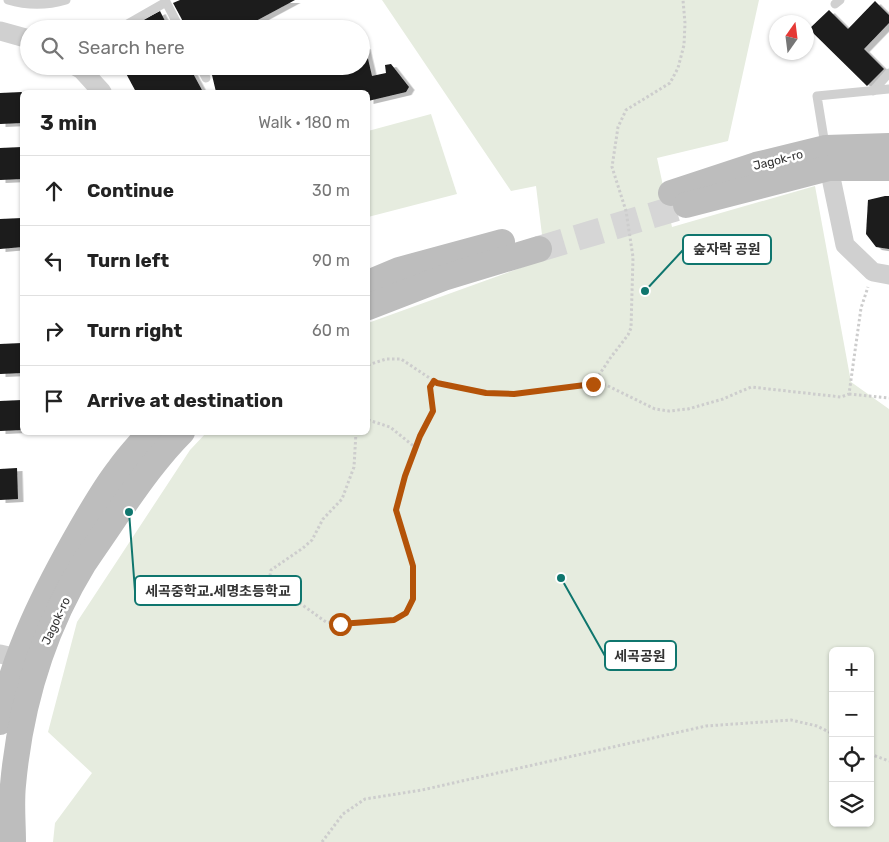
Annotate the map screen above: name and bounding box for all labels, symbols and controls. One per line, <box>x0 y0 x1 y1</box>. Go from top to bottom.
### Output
north arrow <box>769 15 814 60</box>
search box <box>20 20 370 75</box>
icon: search <box>38 34 66 62</box>
text: Search here <box>78 36 185 59</box>
text: 3 min <box>40 110 97 135</box>
text: Walk · 180 m <box>258 113 350 132</box>
street label: Jagok-ro <box>752 147 805 173</box>
icon: ahead <box>40 177 68 205</box>
text: Continue <box>87 179 174 202</box>
text: 30 m <box>312 181 350 200</box>
callout: 숲자락 공원 <box>683 235 771 264</box>
text: 숲자락 공원 <box>693 241 761 258</box>
icon: left <box>40 247 68 275</box>
text: Turn left <box>87 249 169 272</box>
text: 90 m <box>312 251 350 270</box>
icon: right <box>40 317 68 345</box>
text: Turn right <box>87 319 182 342</box>
text: 60 m <box>312 321 350 340</box>
route end <box>582 373 605 396</box>
icon: arrive <box>40 387 68 415</box>
text: Arrive at destination <box>87 389 283 412</box>
callout: 세곡중학교.세명초등학교 <box>135 576 301 605</box>
text: 세곡중학교.세명초등학교 <box>145 583 291 600</box>
street label: Jagok-ro <box>39 595 73 647</box>
route start <box>329 613 352 636</box>
callout: 세곡공원 <box>605 641 676 670</box>
map controls <box>829 647 874 827</box>
button: + <box>829 647 874 692</box>
text: 세곡공원 <box>614 648 666 665</box>
button: − <box>829 692 874 737</box>
button: locate <box>829 737 874 782</box>
button: layers <box>829 782 874 827</box>

